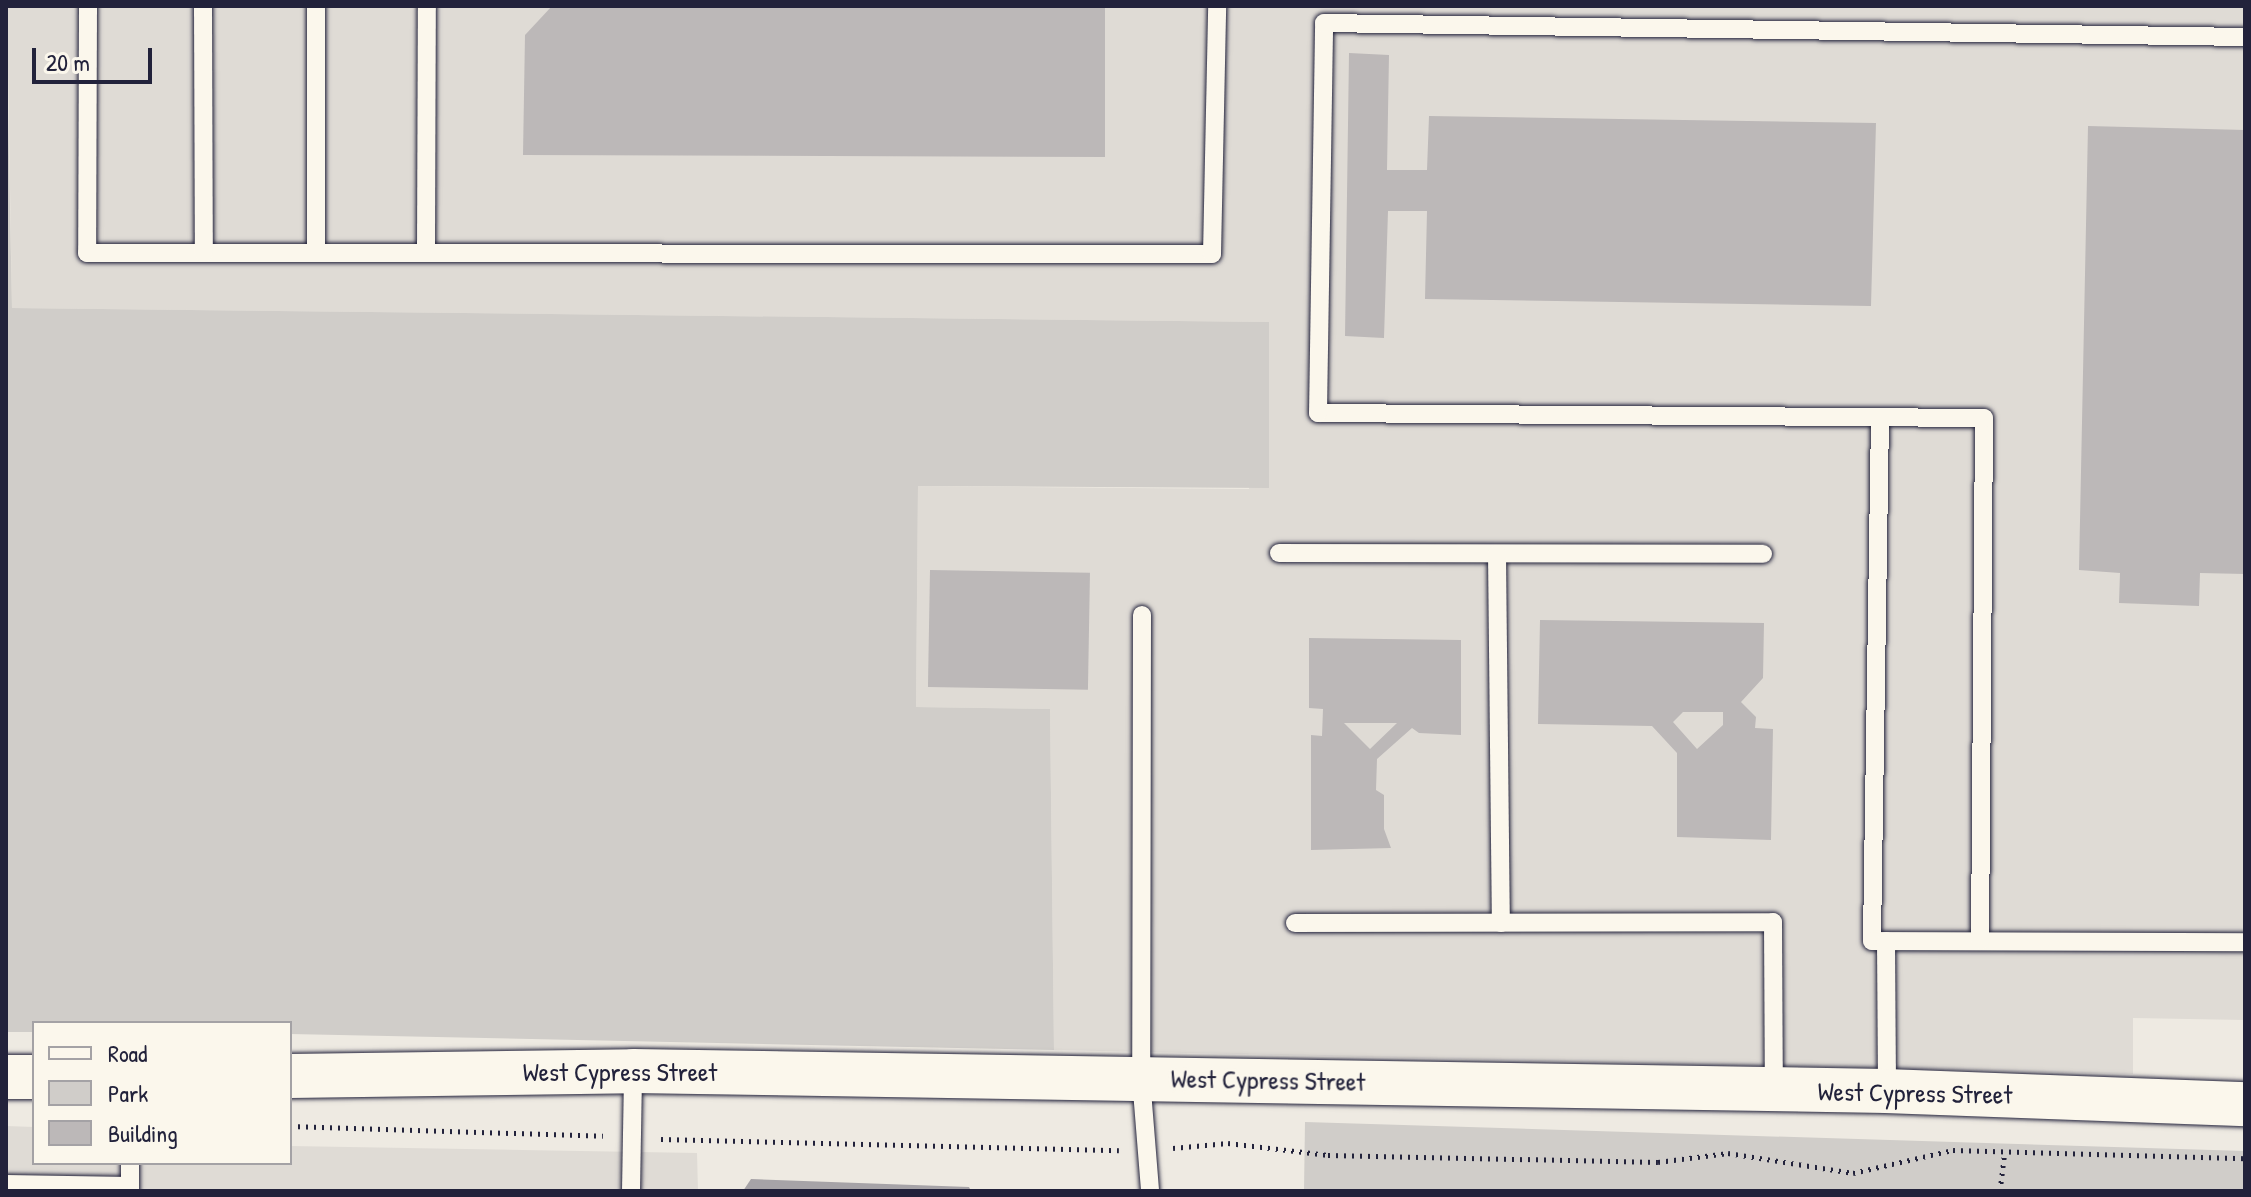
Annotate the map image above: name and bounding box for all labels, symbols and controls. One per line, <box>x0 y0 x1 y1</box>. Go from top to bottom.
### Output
scale bar <box>36 32 156 82</box>
text: 20 m <box>46 46 90 78</box>
legend <box>32 1021 292 1165</box>
text: Road <box>108 1037 147 1069</box>
street label: West Cypress Street <box>523 1056 717 1088</box>
street label: West Cypress Street <box>1170 1063 1366 1097</box>
street label: West Cypress Street <box>1817 1076 2013 1110</box>
text: Park <box>108 1077 148 1109</box>
text: Building <box>108 1117 178 1149</box>

